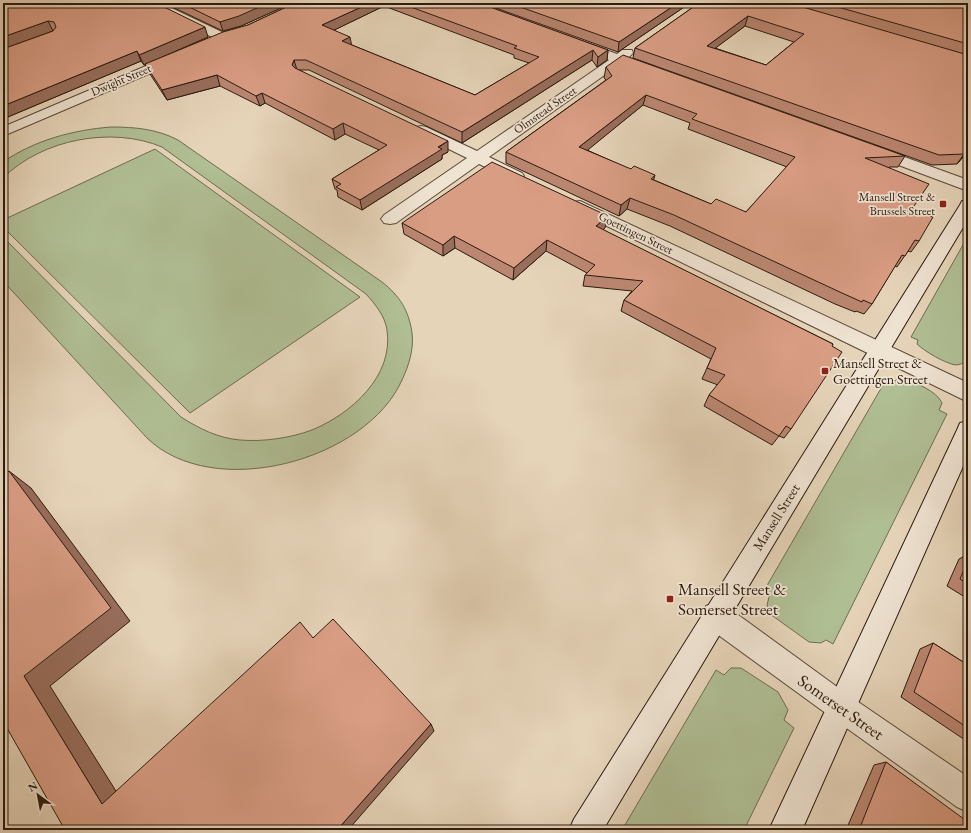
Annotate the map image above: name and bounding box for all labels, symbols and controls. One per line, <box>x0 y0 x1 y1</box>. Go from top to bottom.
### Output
street label: Dwight Street <box>88 60 154 100</box>
street label: Olmstead Street <box>510 82 580 138</box>
place label: Mansell Street & Brussels Street <box>859 189 935 219</box>
marker: Mansell Street & Brussels Street <box>938 199 948 209</box>
street label: Goettingen Street <box>596 208 676 258</box>
place label: Mansell Street & Goettingen Street <box>833 354 928 388</box>
marker: Mansell Street & Goettingen Street <box>820 366 830 376</box>
street label: Mansell Street <box>748 480 804 554</box>
place label: Mansell Street & Somerset Street <box>678 578 786 620</box>
marker: Mansell Street & Somerset Street <box>665 594 675 604</box>
street label: Somerset Street <box>794 669 889 745</box>
north arrow <box>18 775 58 815</box>
text: N <box>25 778 40 795</box>

